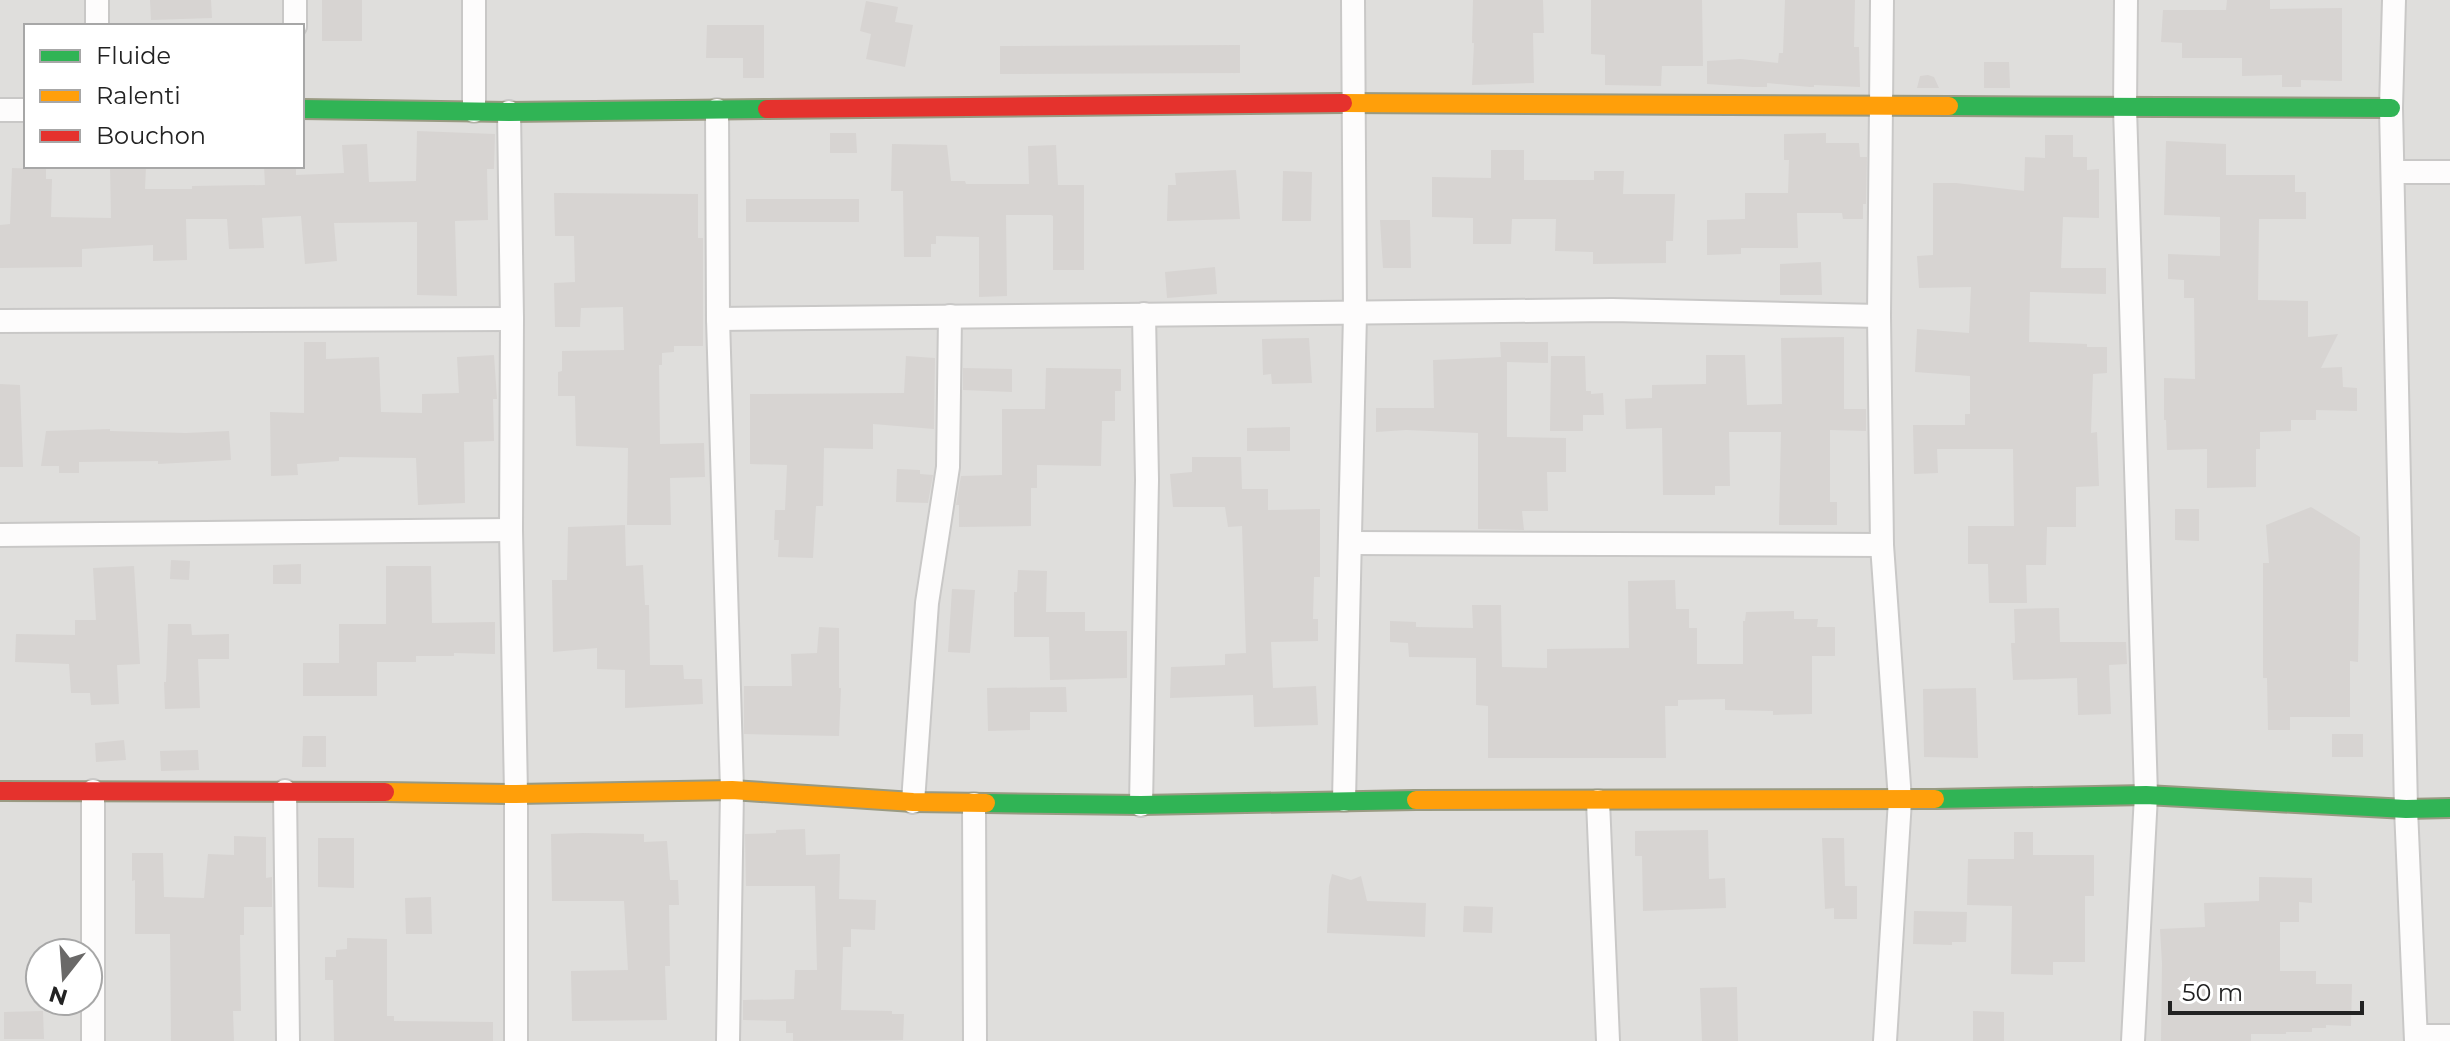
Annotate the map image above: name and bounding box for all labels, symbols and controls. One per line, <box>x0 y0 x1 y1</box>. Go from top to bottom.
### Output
legend <box>24 24 304 168</box>
text: Fluide <box>96 41 171 70</box>
text: Ralenti <box>96 81 181 110</box>
text: Bouchon <box>96 121 206 150</box>
north arrow <box>24 937 104 1017</box>
scale bar <box>2170 965 2362 1015</box>
text: 50 m <box>2182 978 2243 1007</box>
text: N <box>46 980 71 1011</box>

